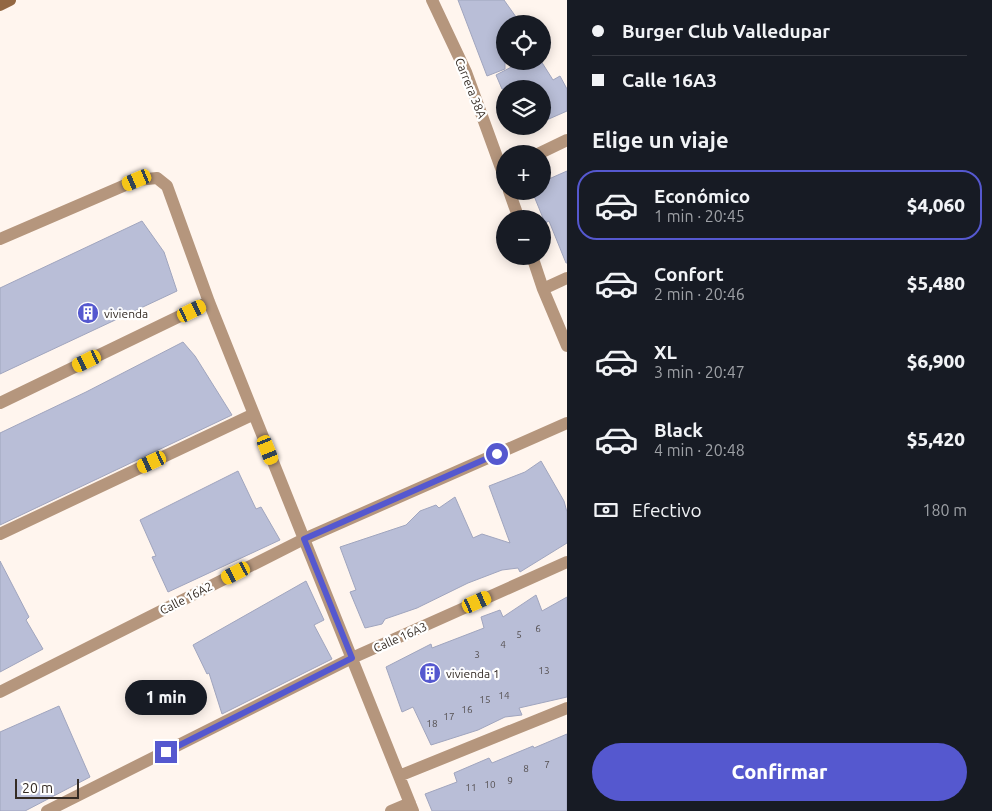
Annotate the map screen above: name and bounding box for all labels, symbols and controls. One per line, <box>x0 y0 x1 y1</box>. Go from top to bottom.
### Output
map controls <box>496 15 551 265</box>
button: locate <box>496 15 551 70</box>
text: Burger Club Valledupar <box>622 20 830 42</box>
street label: Carrera 38A <box>453 56 489 120</box>
text: Calle 16A3 <box>622 69 717 91</box>
button: layers <box>496 80 551 135</box>
text: Elige un viaje <box>592 127 729 152</box>
button: + <box>496 145 551 200</box>
car <box>120 167 153 193</box>
icon: car <box>594 183 639 228</box>
text: Económico <box>654 185 750 207</box>
text: $4,060 <box>907 194 965 216</box>
text: 1 min · 20:45 <box>654 207 745 225</box>
button: − <box>496 210 551 265</box>
icon: car <box>594 261 639 306</box>
text: Confort <box>654 263 724 285</box>
text: $5,480 <box>907 272 965 294</box>
text: 2 min · 20:46 <box>654 285 745 303</box>
car <box>175 298 208 324</box>
building icon: vivienda <box>76 301 100 325</box>
place label: vivienda <box>104 307 148 320</box>
icon: car <box>594 339 639 384</box>
text: XL <box>654 341 677 363</box>
car <box>70 348 103 374</box>
text: $6,900 <box>907 350 965 372</box>
text: 3 min · 20:47 <box>654 363 745 381</box>
icon: car <box>594 417 639 462</box>
text: Black <box>654 419 703 441</box>
text: $5,420 <box>907 428 965 450</box>
car <box>255 433 280 467</box>
text: 4 min · 20:48 <box>654 441 745 459</box>
route start <box>486 443 508 465</box>
car <box>135 449 168 475</box>
icon: cash <box>592 496 620 524</box>
text: Efectivo <box>632 499 702 521</box>
text: 180 m <box>922 501 967 519</box>
car <box>219 560 252 586</box>
street label: Calle 16A2 <box>158 579 214 617</box>
car <box>460 589 493 615</box>
street label: Calle 16A3 <box>371 619 429 655</box>
house number: 6 <box>535 623 541 634</box>
house number: 5 <box>516 629 522 640</box>
house number: 4 <box>500 639 506 650</box>
house number: 3 <box>474 649 480 660</box>
building icon: vivienda 1 <box>418 661 442 685</box>
house number: 13 <box>538 665 550 676</box>
place label: vivienda 1 <box>446 667 500 680</box>
callout: 1 min <box>125 680 207 714</box>
text: 1 min <box>146 688 186 706</box>
house number: 14 <box>498 690 510 701</box>
house number: 15 <box>479 694 491 705</box>
house number: 16 <box>461 704 473 715</box>
house number: 17 <box>443 711 455 722</box>
house number: 18 <box>426 718 438 729</box>
route end <box>155 741 177 763</box>
button: Confirmar <box>592 743 967 801</box>
house number: 7 <box>544 759 550 770</box>
house number: 8 <box>523 763 529 774</box>
house number: 9 <box>507 775 513 786</box>
scale bar <box>15 776 79 799</box>
house number: 10 <box>484 779 496 790</box>
text: 20 m <box>22 780 53 796</box>
house number: 11 <box>465 782 477 793</box>

